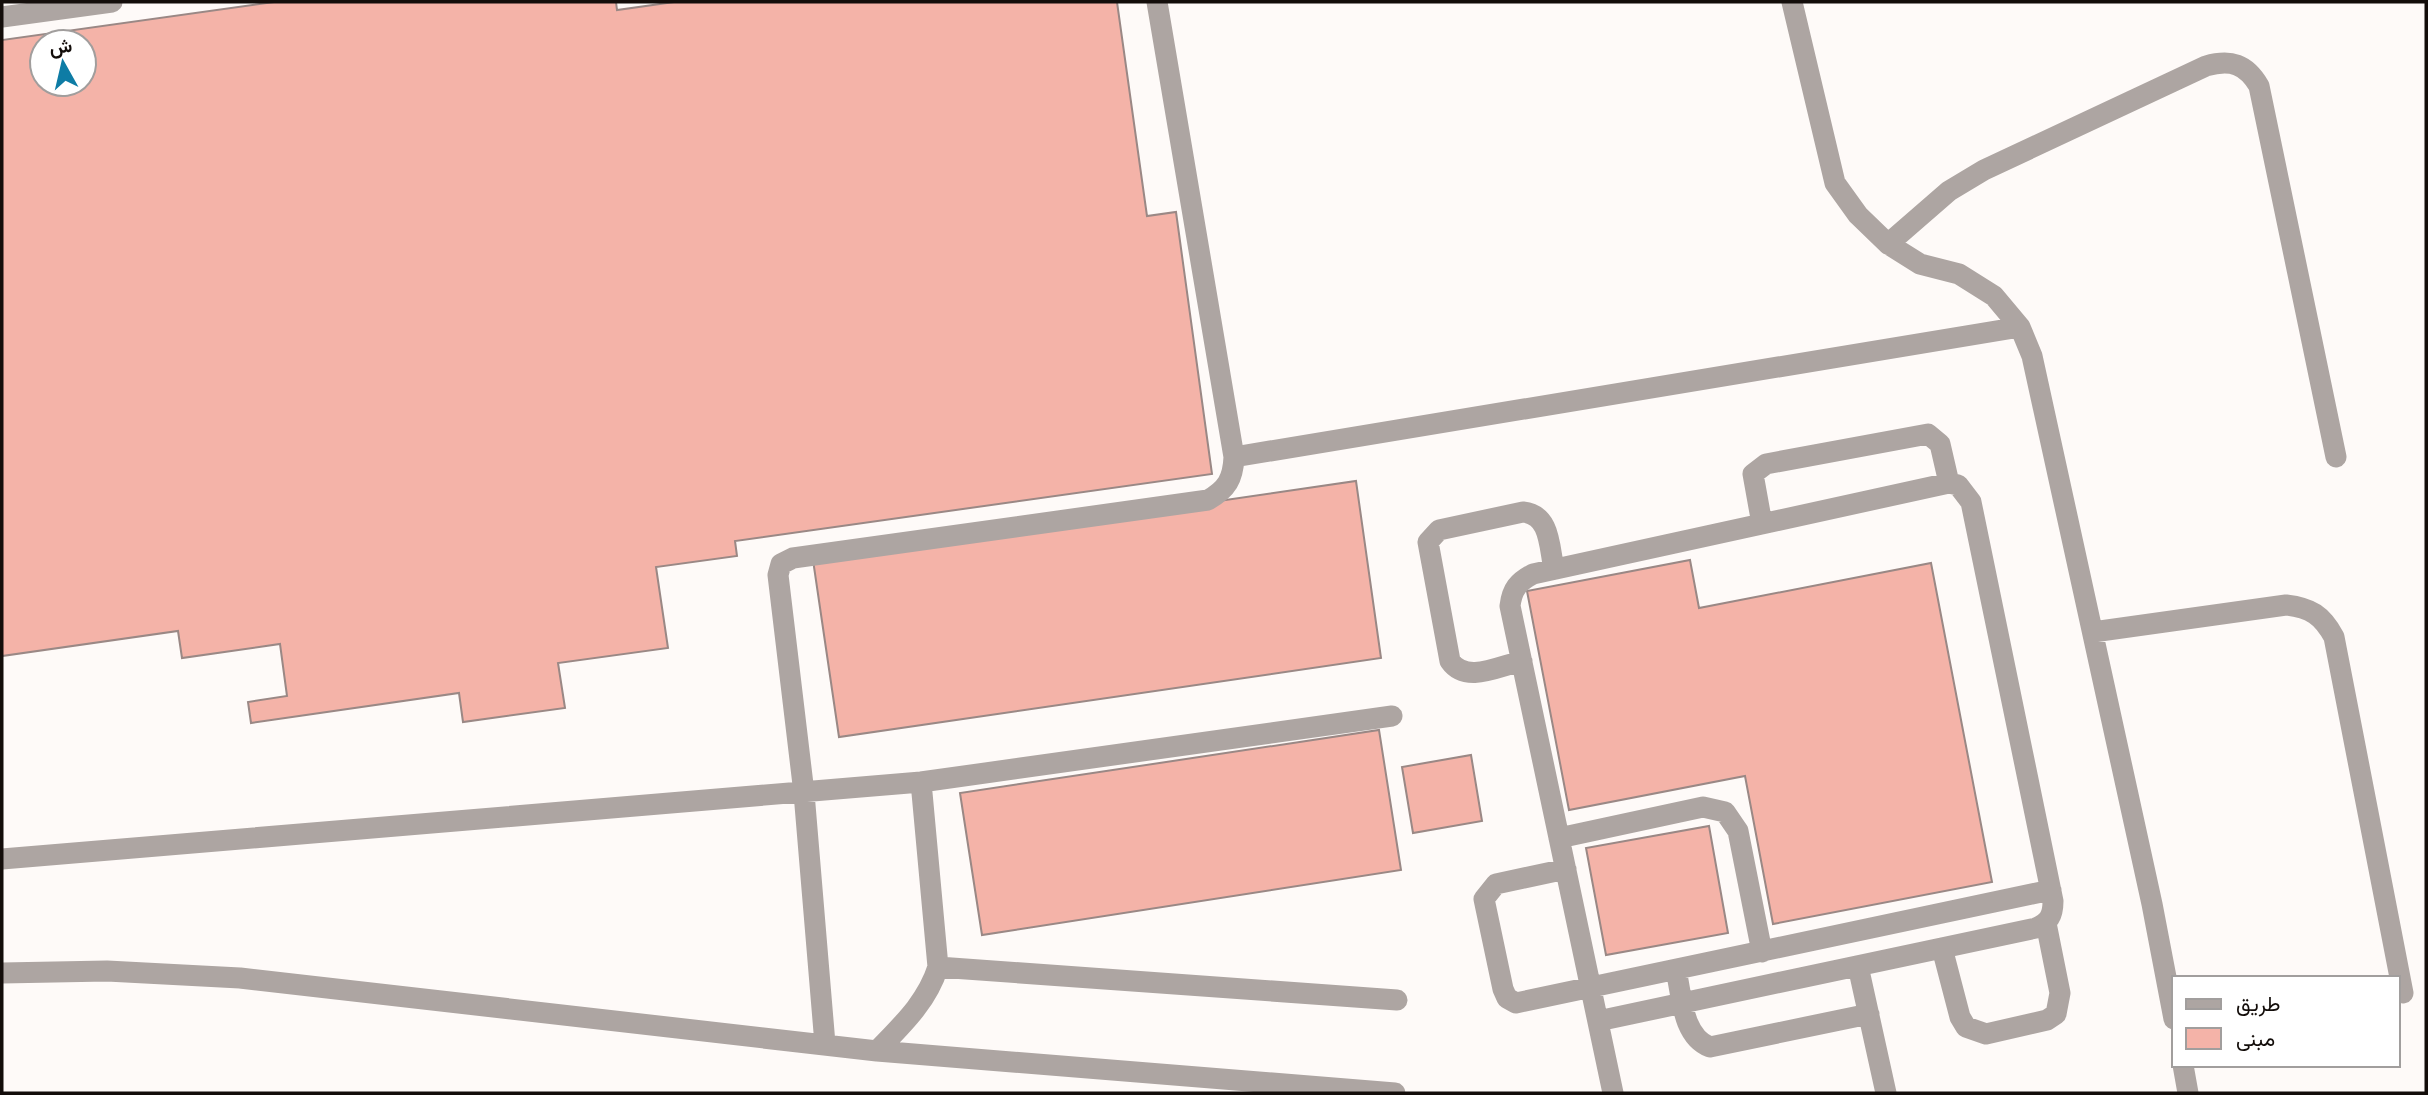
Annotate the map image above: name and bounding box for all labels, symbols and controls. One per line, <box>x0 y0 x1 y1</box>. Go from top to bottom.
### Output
north arrow <box>28 28 98 98</box>
text: ش <box>48 34 74 60</box>
legend <box>2172 976 2400 1067</box>
text: طريق <box>2236 991 2281 1017</box>
text: مبنى <box>2236 1026 2275 1051</box>

